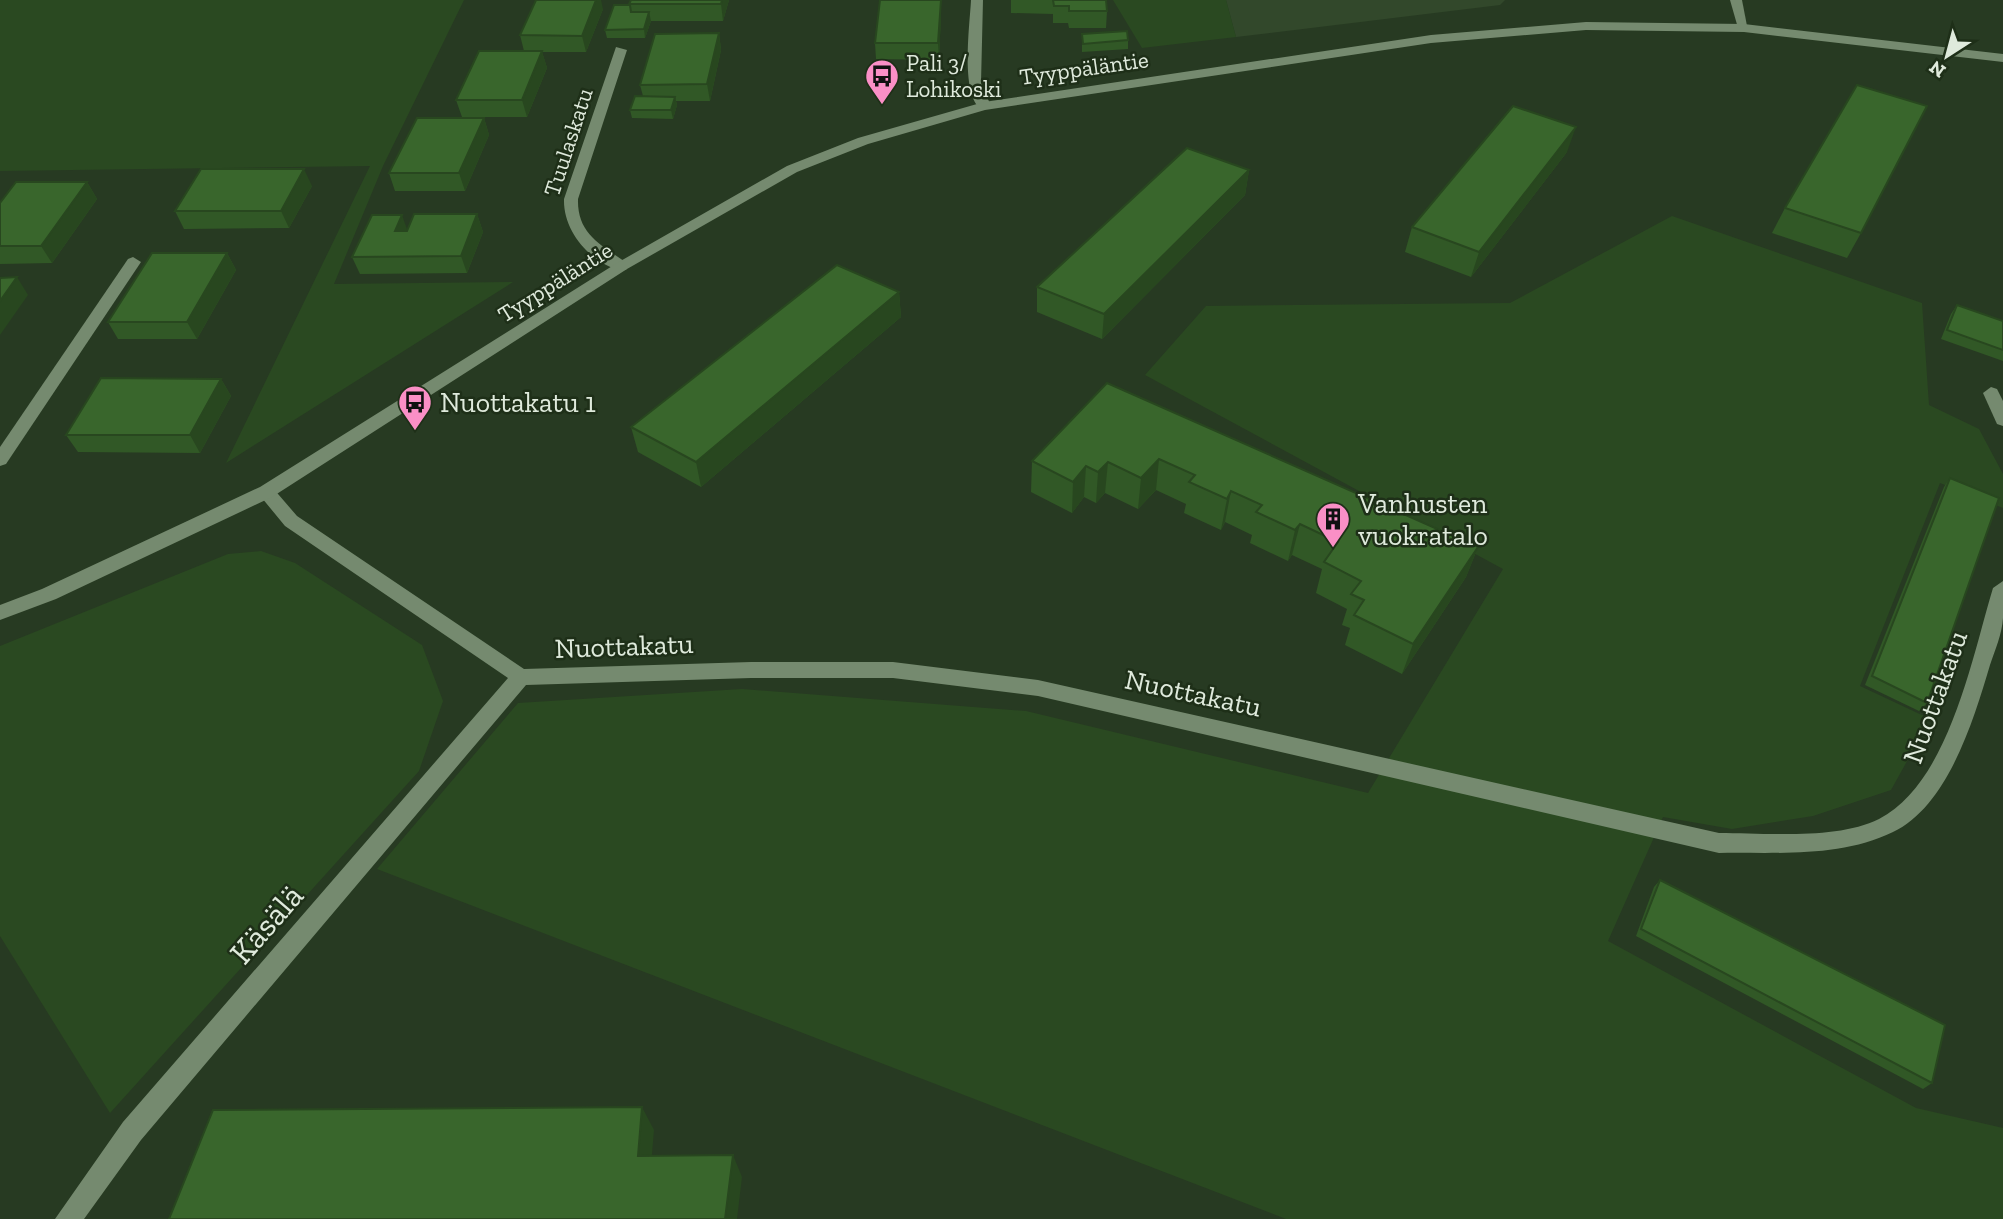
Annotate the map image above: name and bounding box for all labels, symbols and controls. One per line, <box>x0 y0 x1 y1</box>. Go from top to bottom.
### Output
north arrow <box>1912 21 1982 91</box>
street label: Tyyppäläntie <box>1018 45 1150 91</box>
place label: Pali 3/ Lohikoski <box>906 49 1002 103</box>
text: N <box>1925 56 1950 83</box>
bus stop icon: Pali 3/ Lohikoski <box>863 57 901 106</box>
street label: Tuulaskatu <box>537 84 599 200</box>
street label: Tyyppäläntie <box>493 236 617 328</box>
bus stop icon: Nuottakatu 1 <box>396 383 434 432</box>
place label: Nuottakatu 1 <box>440 386 596 419</box>
place label: Vanhusten vuokratalo <box>1357 487 1488 552</box>
building icon: Vanhusten vuokratalo <box>1314 500 1352 549</box>
street label: Nuottakatu <box>1896 626 1974 768</box>
street label: Nuottakatu <box>554 627 694 665</box>
street label: Nuottakatu <box>1122 662 1265 724</box>
street label: Käsälä <box>221 876 311 972</box>

